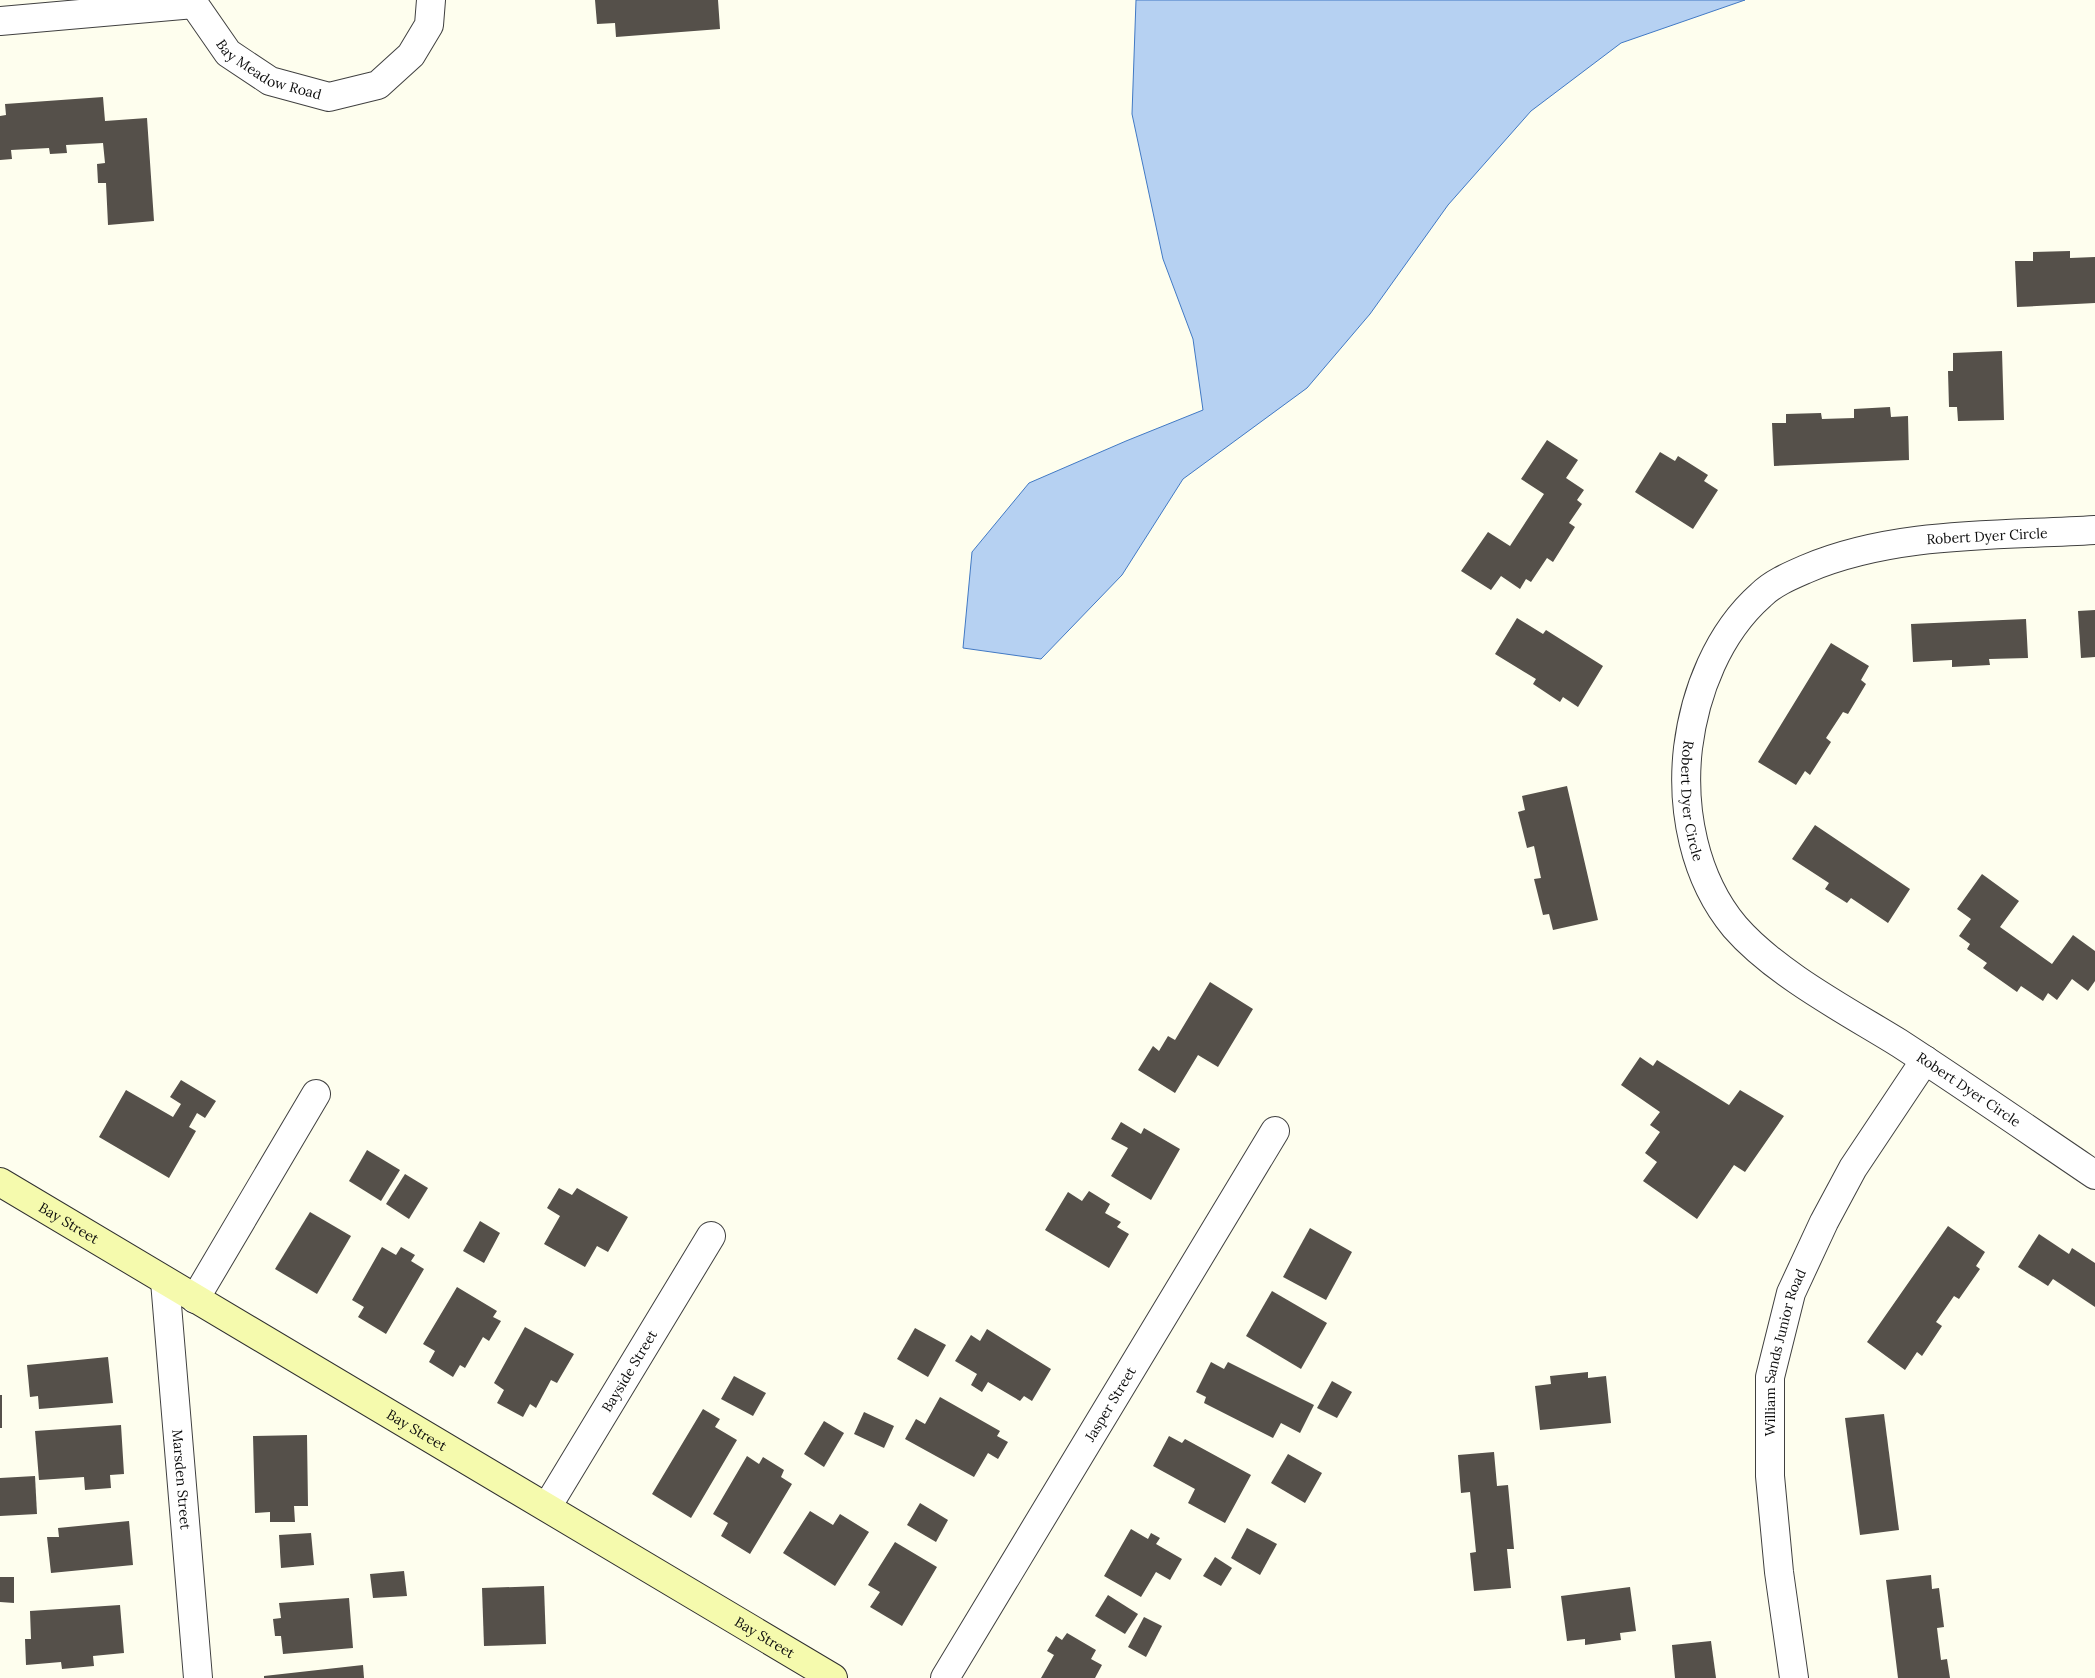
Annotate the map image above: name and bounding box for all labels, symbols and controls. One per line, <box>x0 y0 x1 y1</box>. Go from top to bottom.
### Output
street label: Bay Meadow Road <box>212 36 324 104</box>
street label: Robert Dyer Circle <box>1926 524 2049 548</box>
street label: Robert Dyer Circle <box>1677 740 1708 864</box>
street label: Robert Dyer Circle <box>1913 1048 2025 1131</box>
street label: Bay Street <box>36 1198 102 1248</box>
street label: William Sands Junior Road <box>1761 1266 1810 1436</box>
street label: Bayside Street <box>598 1326 661 1415</box>
street label: Jasper Street <box>1080 1363 1140 1446</box>
street label: Bay Street <box>383 1405 450 1455</box>
street label: Marsden Street <box>168 1428 195 1531</box>
street label: Bay Street <box>731 1613 798 1662</box>

